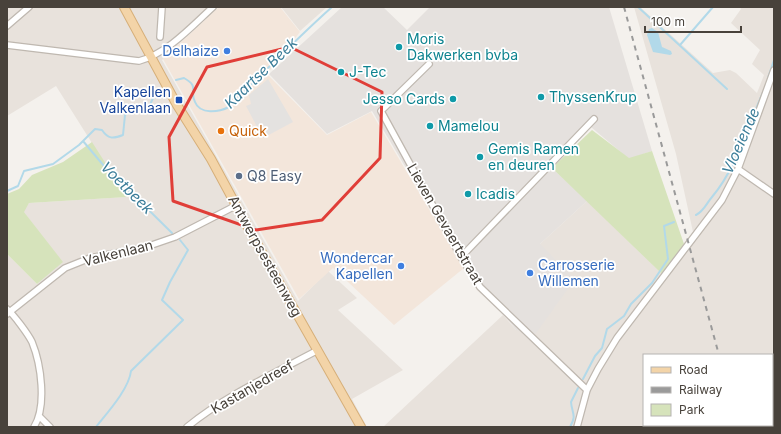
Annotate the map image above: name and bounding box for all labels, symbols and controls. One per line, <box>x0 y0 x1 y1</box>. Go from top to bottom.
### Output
scale bar <box>645 8 741 34</box>
text: 100 m <box>651 14 685 29</box>
place label: Moris Dakwerken bvba <box>407 30 518 63</box>
water label: Kaartse Beek <box>220 32 302 112</box>
place label: Delhaize <box>162 42 219 59</box>
marker: Moris Dakwerken bvba <box>394 42 404 52</box>
marker: Delhaize <box>222 46 232 56</box>
place label: J-Tec <box>349 63 387 80</box>
marker: J-Tec <box>336 67 346 77</box>
place label: Kapellen Valkenlaan <box>100 83 171 116</box>
place label: ThyssenKrup <box>549 88 637 105</box>
place label: Jesso Cards <box>363 90 445 107</box>
marker: ThyssenKrup <box>536 92 546 102</box>
marker: Jesso Cards <box>448 94 458 104</box>
marker: Kapellen Valkenlaan <box>174 95 184 105</box>
water label: Vloeiende <box>718 105 764 177</box>
place label: Mamelou <box>438 117 499 134</box>
marker: Mamelou <box>425 121 435 131</box>
place label: Quick <box>229 122 267 139</box>
marker: Quick <box>216 126 226 136</box>
place label: Gemis Ramen en deuren <box>488 140 579 173</box>
marker: Gemis Ramen en deuren <box>475 152 485 162</box>
water label: Voetbeek <box>97 157 158 219</box>
street label: Lieven Gevaertstraat <box>404 160 487 288</box>
place label: Q8 Easy <box>247 167 302 184</box>
marker: Q8 Easy <box>234 171 244 181</box>
place label: Icadis <box>476 185 515 202</box>
marker: Icadis <box>463 189 473 199</box>
street label: Antwerpsesteenweg <box>225 192 306 319</box>
street label: Valkenlaan <box>81 236 155 269</box>
place label: Wondercar Kapellen <box>320 249 393 282</box>
place label: Carrosserie Willemen <box>538 256 615 289</box>
marker: Wondercar Kapellen <box>396 261 406 271</box>
marker: Carrosserie Willemen <box>525 268 535 278</box>
legend <box>643 354 773 426</box>
street label: Kastanjedreef <box>208 356 296 417</box>
text: Road <box>679 362 708 377</box>
text: Railway <box>679 382 723 397</box>
text: Park <box>679 402 705 417</box>

